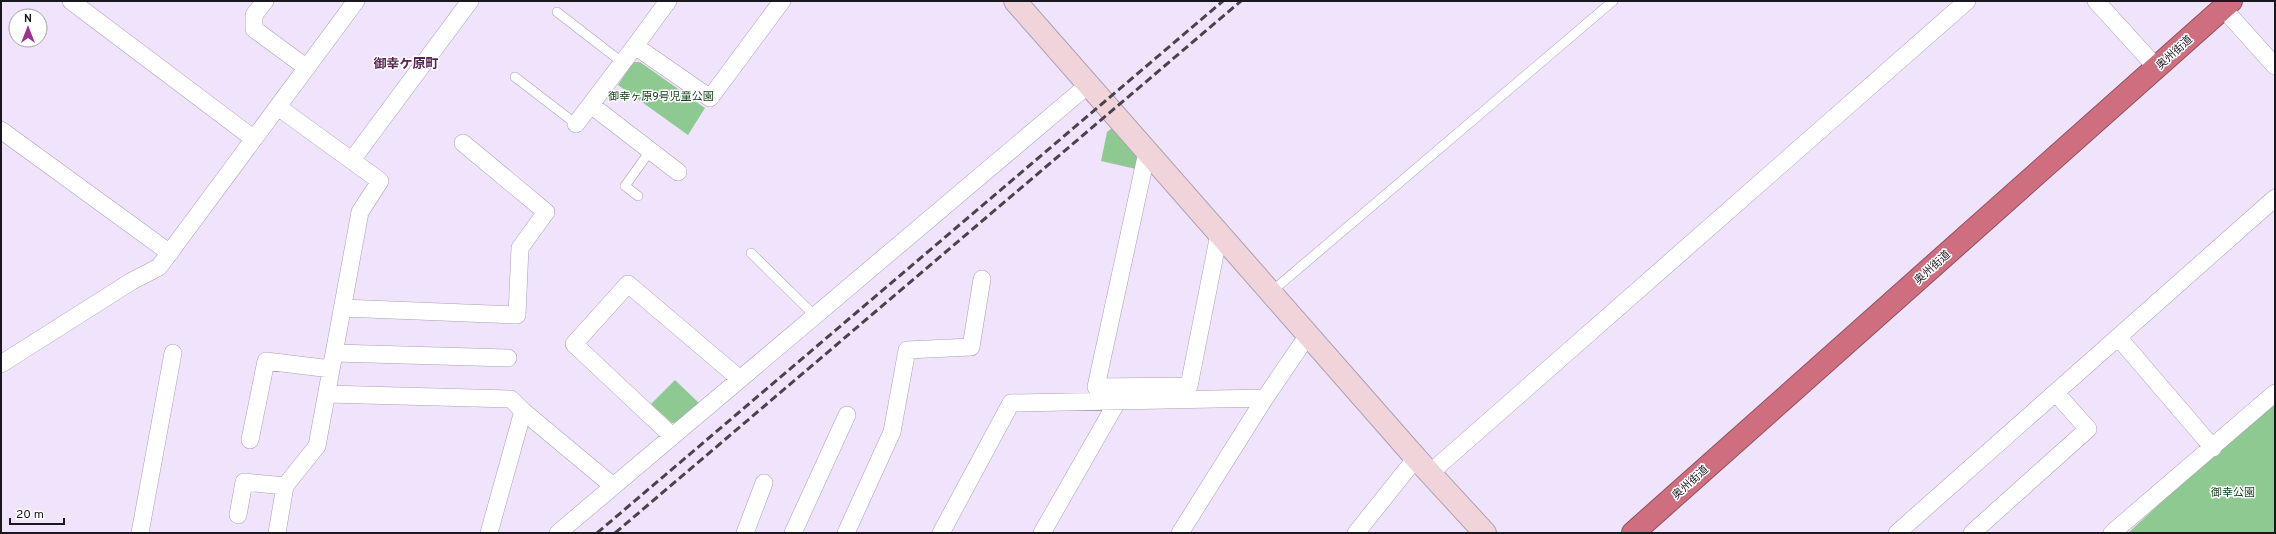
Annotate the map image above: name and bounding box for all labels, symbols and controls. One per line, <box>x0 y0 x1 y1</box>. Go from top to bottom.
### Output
north arrow <box>8 8 48 48</box>
text: N <box>24 12 32 26</box>
street label: 奥州街道 <box>2154 33 2196 73</box>
district label: 御幸ケ原町 <box>373 57 439 73</box>
park label: 御幸ヶ原9号児童公園 <box>607 90 714 104</box>
street label: 奥州街道 <box>1912 248 1954 288</box>
street label: 奥州街道 <box>1670 463 1712 503</box>
park label: 御幸公園 <box>2210 486 2255 500</box>
scale bar <box>10 500 64 526</box>
text: 20 m <box>16 507 44 523</box>

